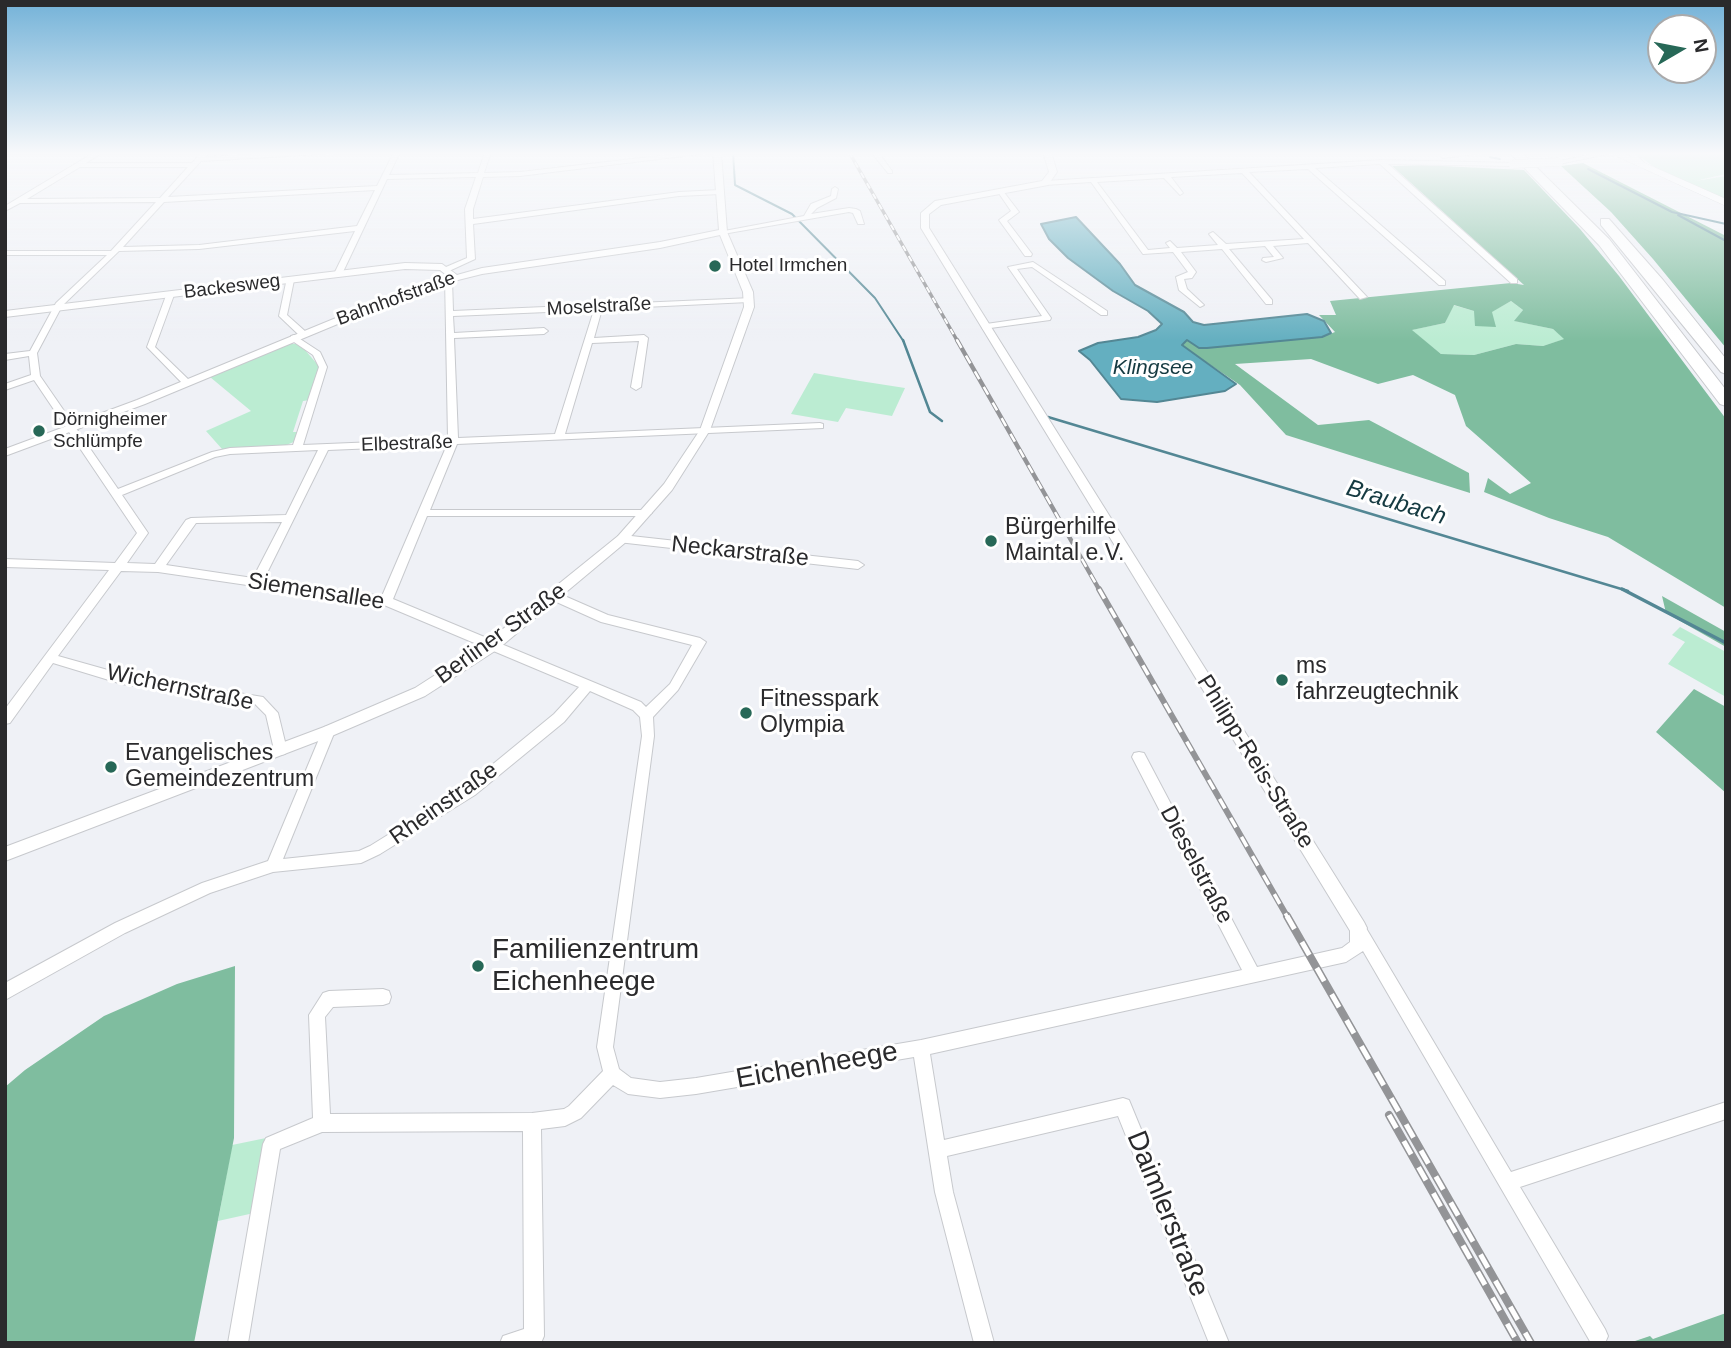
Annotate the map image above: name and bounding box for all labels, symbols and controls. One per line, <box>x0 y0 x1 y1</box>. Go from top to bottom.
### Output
north arrow <box>1647 14 1717 84</box>
text: N <box>1690 37 1713 54</box>
place label: Hotel Irmchen <box>729 255 847 277</box>
marker: Hotel Irmchen <box>707 258 723 274</box>
street label: Bahnhofstraße <box>334 267 458 331</box>
street label: Backesweg <box>182 270 282 304</box>
street label: Moselstraße <box>546 293 652 321</box>
water label: Klingsee <box>1113 355 1193 381</box>
place label: Dörnigheimer Schlümpfe <box>53 409 167 453</box>
marker: Dörnigheimer Schlümpfe <box>31 423 47 439</box>
street label: Elbestraße <box>361 431 453 457</box>
water label: Braubach <box>1343 474 1449 532</box>
place label: Bürgerhilfe Maintal e.V. <box>1005 514 1124 568</box>
street label: Neckarstraße <box>670 531 810 573</box>
marker: Bürgerhilfe Maintal e.V. <box>983 533 999 549</box>
street label: Siemensallee <box>246 568 386 616</box>
street label: Berliner Straße <box>430 577 572 691</box>
place label: ms fahrzeugtechnik <box>1296 653 1458 707</box>
street label: Wichernstraße <box>104 659 256 717</box>
street label: Philipp-Reis-Straße <box>1190 670 1320 854</box>
marker: ms fahrzeugtechnik <box>1274 672 1290 688</box>
place label: Fitnesspark Olympia <box>760 686 879 740</box>
marker: Fitnesspark Olympia <box>738 705 754 721</box>
place label: Evangelisches Gemeindezentrum <box>125 740 314 794</box>
street label: Rheinstraße <box>385 757 503 851</box>
marker: Evangelisches Gemeindezentrum <box>103 759 119 775</box>
street label: Dieselstraße <box>1154 802 1238 928</box>
place label: Familienzentrum Eichenheege <box>492 933 699 999</box>
marker: Familienzentrum Eichenheege <box>470 958 486 974</box>
street label: Eichenheege <box>734 1035 900 1097</box>
street label: Daimlerstraße <box>1118 1126 1216 1302</box>

